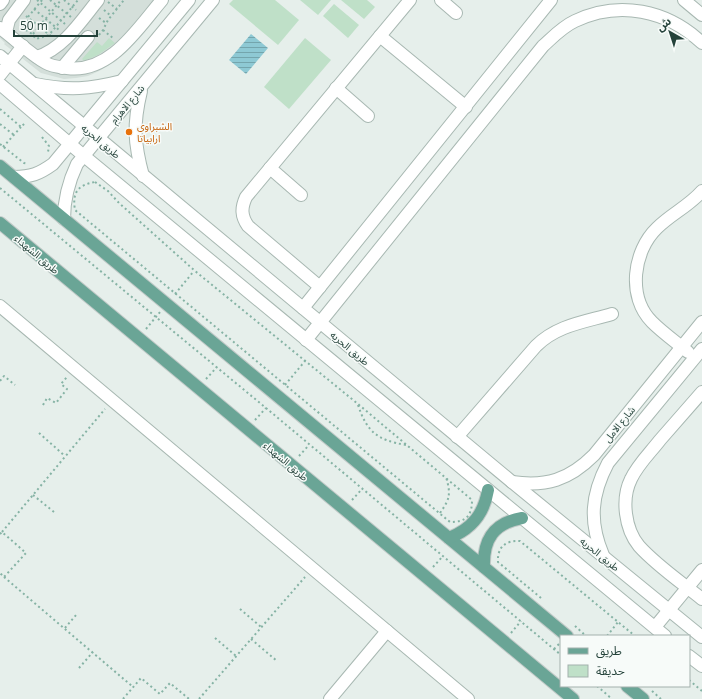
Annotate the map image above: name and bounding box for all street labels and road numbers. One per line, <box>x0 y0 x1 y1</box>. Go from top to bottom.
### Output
street label: شارع الاهرام <box>107 81 149 128</box>
street label: طريق الحريه <box>79 121 124 162</box>
street label: طريق الشهداء <box>12 231 63 277</box>
street label: طريق الحريه <box>328 328 373 369</box>
street label: شارع الامل <box>600 403 639 446</box>
street label: طريق الشهداء <box>261 438 312 484</box>
street label: طريق الحريه <box>577 534 623 574</box>

